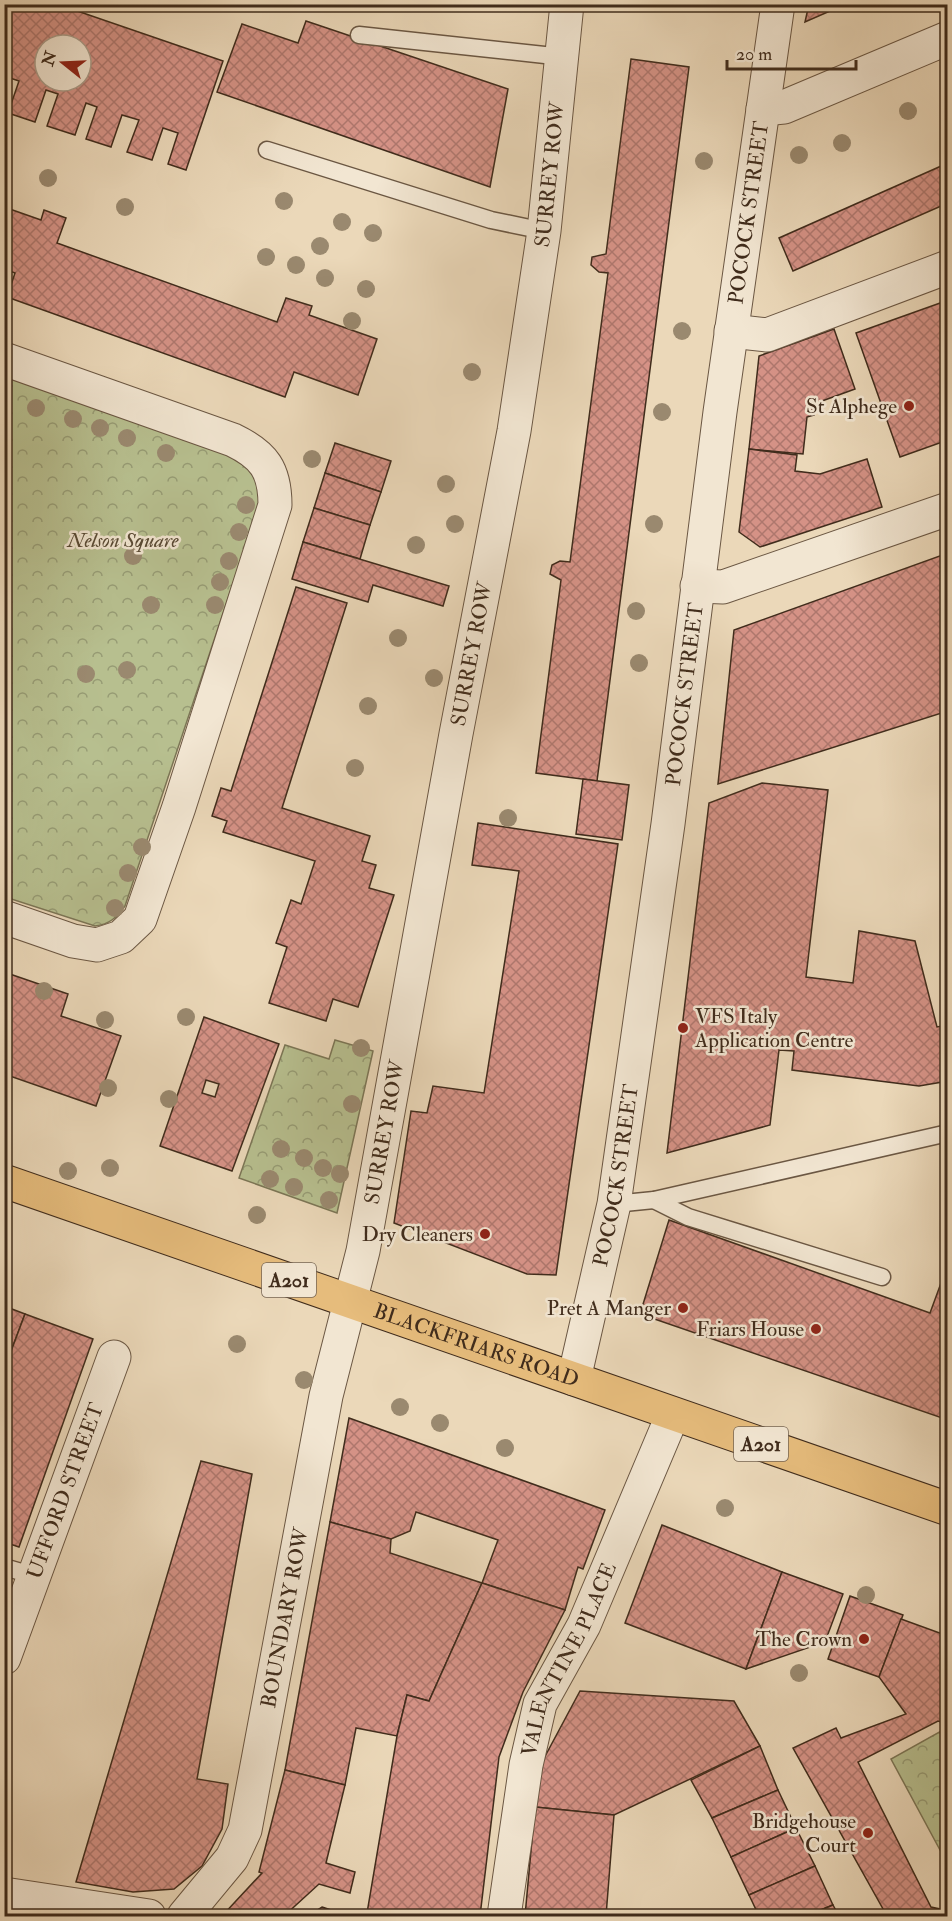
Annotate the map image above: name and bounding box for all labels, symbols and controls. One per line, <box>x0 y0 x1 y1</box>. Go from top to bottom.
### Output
north arrow <box>33 33 93 93</box>
scale bar <box>727 33 856 71</box>
text: 20 m <box>736 43 772 66</box>
text: N <box>38 48 62 70</box>
street label: SURREY ROW <box>528 100 571 249</box>
street label: POCOCK STREET <box>722 119 775 306</box>
place label: St Alphege <box>806 393 897 420</box>
marker: St Alphege <box>902 399 916 413</box>
park label: Nelson Square <box>66 527 180 554</box>
street label: SURREY ROW <box>444 579 498 728</box>
street label: POCOCK STREET <box>659 601 709 788</box>
place label: VFS Italy Application Centre <box>694 1003 853 1054</box>
marker: VFS Italy Application Centre <box>676 1021 690 1035</box>
street label: SURREY ROW <box>358 1057 411 1206</box>
street label: POCOCK STREET <box>587 1082 644 1269</box>
place label: Dry Cleaners <box>362 1221 473 1248</box>
marker: Dry Cleaners <box>478 1227 492 1241</box>
road number: A201 <box>262 1263 316 1297</box>
place label: Pret A Manger <box>547 1295 671 1322</box>
street label: BLACKFRIARS ROAD <box>370 1297 583 1393</box>
marker: Pret A Manger <box>676 1301 690 1315</box>
place label: Friars House <box>696 1316 804 1343</box>
marker: Friars House <box>809 1322 823 1336</box>
street label: UFFORD STREET <box>21 1399 110 1583</box>
road number: A201 <box>734 1427 788 1461</box>
street label: BOUNDARY ROW <box>255 1525 315 1710</box>
street label: VALENTINE PLACE <box>515 1558 622 1759</box>
place label: The Crown <box>756 1626 852 1653</box>
marker: The Crown <box>857 1632 871 1646</box>
place label: Bridgehouse Court <box>752 1808 856 1859</box>
marker: Bridgehouse Court <box>861 1826 875 1840</box>

